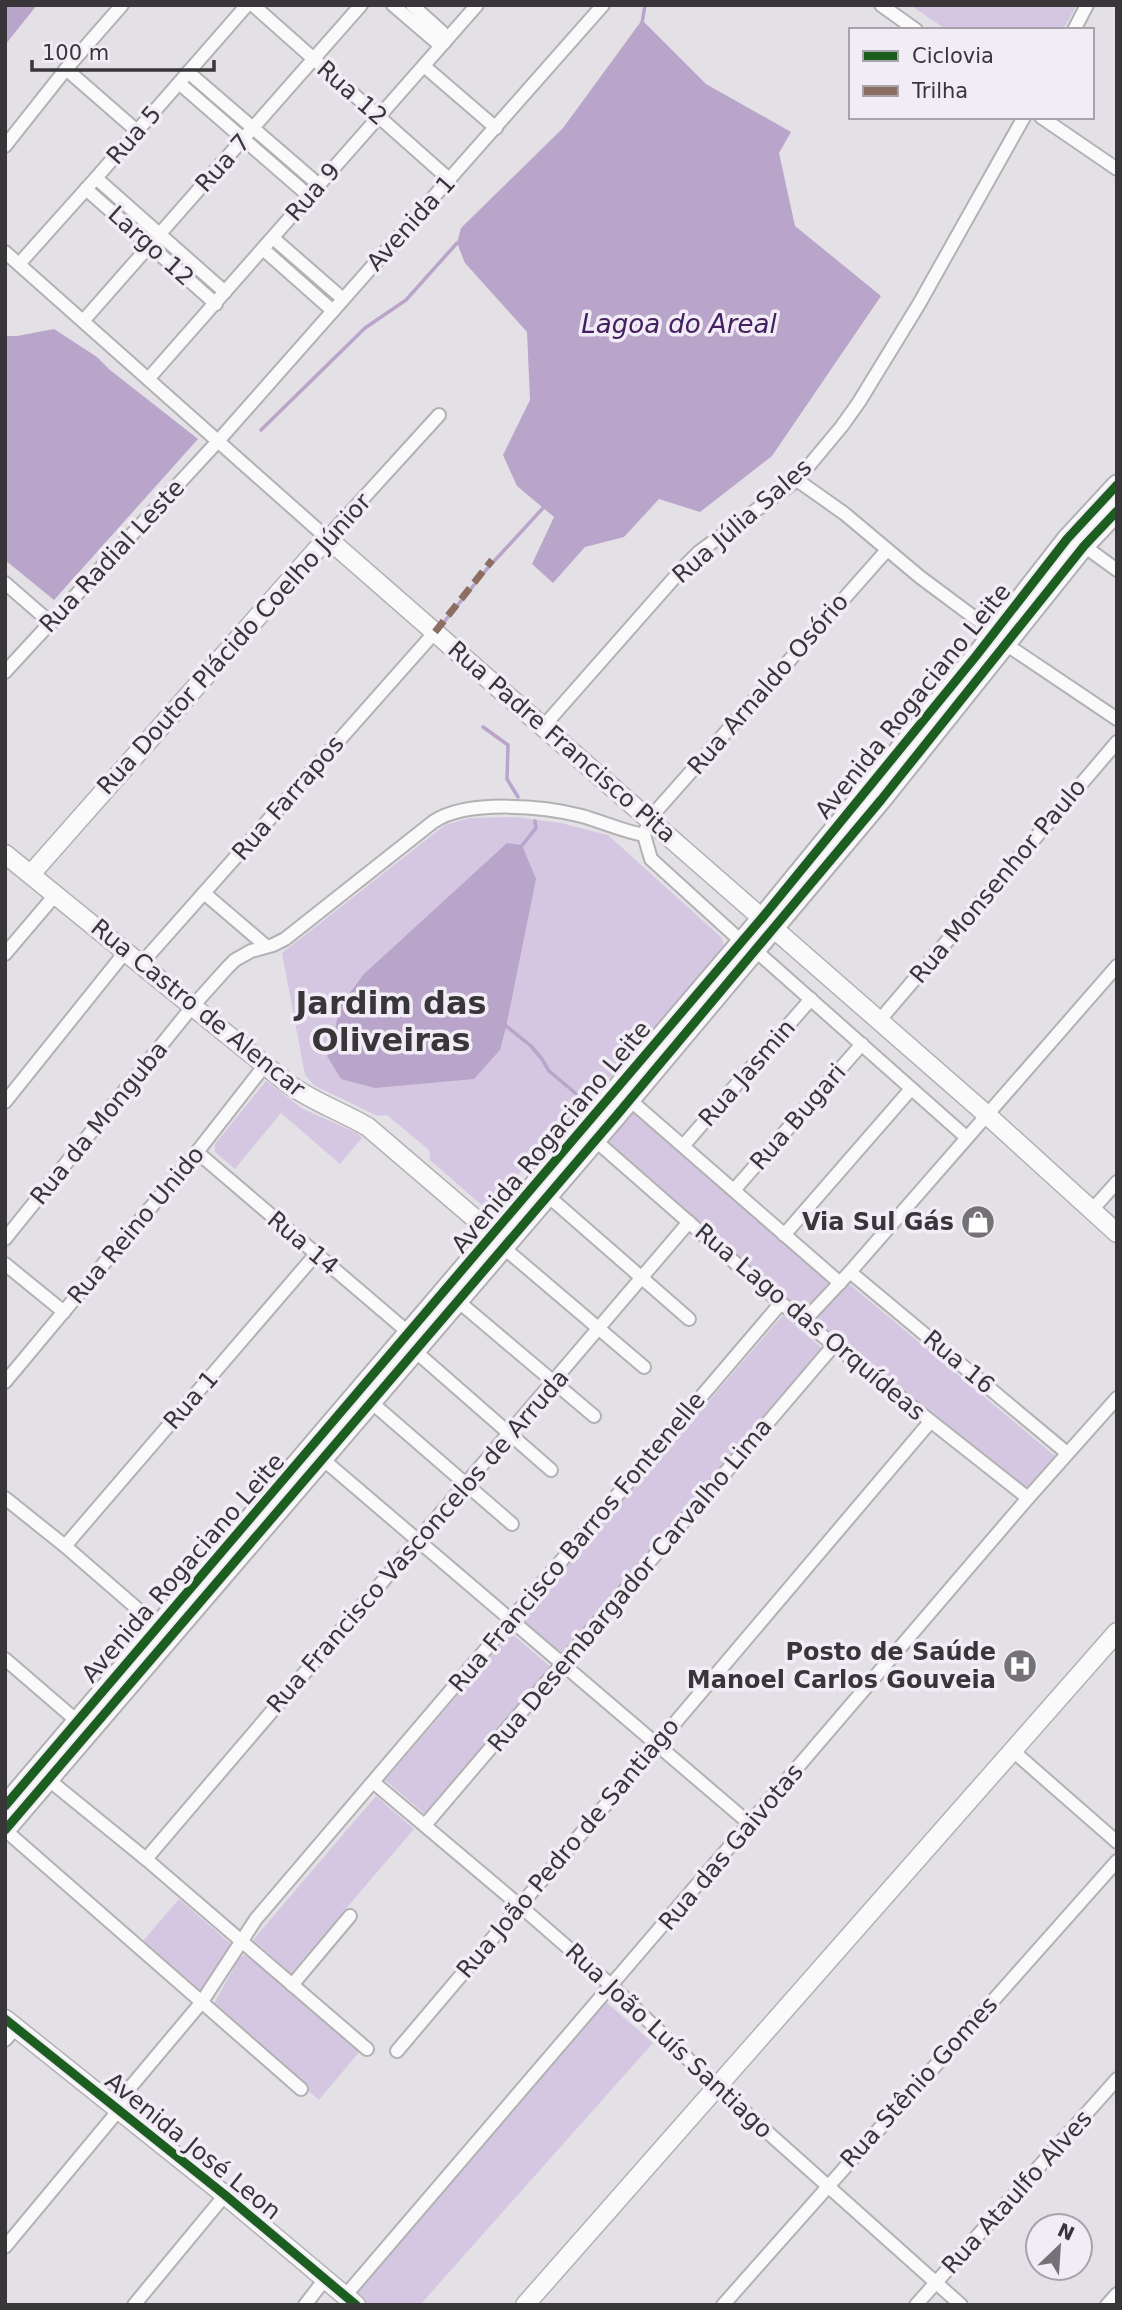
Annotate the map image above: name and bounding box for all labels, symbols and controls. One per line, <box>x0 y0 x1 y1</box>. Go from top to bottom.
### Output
scale bar <box>32 28 214 72</box>
legend <box>849 28 1094 119</box>
text: 100 m <box>42 41 109 65</box>
text: Ciclovia <box>912 44 994 68</box>
street label: Rua 12 <box>311 55 393 131</box>
text: Trilha <box>911 79 968 103</box>
street label: Rua 5 <box>101 100 167 170</box>
street label: Rua 7 <box>190 128 256 198</box>
street label: Rua 9 <box>280 157 346 227</box>
street label: Avenida 1 <box>361 170 461 276</box>
street label: Largo 12 <box>102 200 200 292</box>
water label: Lagoa do Areal <box>581 309 777 339</box>
street label: Rua Júlia Sales <box>667 453 817 589</box>
street label: Rua Radial Leste <box>34 474 190 638</box>
street label: Rua Doutor Plácido Coelho Júnior <box>91 488 377 800</box>
street label: Avenida Rogaciano Leite <box>810 578 1016 824</box>
street label: Rua Arnaldo Osório <box>682 588 854 780</box>
street label: Rua Padre Francisco Pita <box>442 635 682 849</box>
street label: Rua Farrapos <box>226 730 350 866</box>
street label: Rua Monsenhor Paulo <box>904 773 1092 989</box>
street label: Rua Castro de Alencar <box>86 913 311 1103</box>
district label: Jardim das Oliveiras <box>293 984 487 1059</box>
street label: Rua Jasmin <box>693 1014 801 1132</box>
street label: Avenida Rogaciano Leite <box>446 1015 656 1259</box>
street label: Rua da Monguba <box>25 1036 173 1210</box>
street label: Rua Bugari <box>744 1058 852 1176</box>
street label: Rua Reino Unido <box>62 1141 210 1309</box>
shop icon: Via Sul Gás <box>959 1203 997 1241</box>
street label: Rua 14 <box>262 1205 344 1281</box>
place label: Via Sul Gás <box>802 1208 954 1236</box>
street label: Rua Lago das Orquídeas <box>689 1218 931 1426</box>
street label: Rua 16 <box>918 1324 1000 1400</box>
street label: Rua Francisco Vasconcelos de Arruda <box>261 1364 575 1718</box>
street label: Rua 1 <box>158 1365 224 1435</box>
street label: Rua Francisco Barros Fontenelle <box>443 1386 711 1698</box>
street label: Rua Desembargador Carvalho Lima <box>482 1413 778 1757</box>
street label: Avenida Rogaciano Leite <box>76 1448 290 1688</box>
place label: Posto de Saúde Manoel Carlos Gouveia <box>687 1638 996 1694</box>
hospital icon: Posto de Saúde Manoel Carlos Gouveia <box>1001 1647 1039 1685</box>
street label: Rua João Pedro de Santiago <box>451 1712 685 1984</box>
street label: Rua das Gaivotas <box>653 1758 809 1936</box>
street label: Rua João Luís Santiago <box>560 1938 778 2144</box>
street label: Rua Stênio Gomes <box>835 1991 1003 2173</box>
street label: Avenida José Leon <box>100 2067 286 2225</box>
street label: Rua Ataulfo Alves <box>936 2104 1098 2280</box>
north arrow <box>1024 2212 1094 2282</box>
text: N <box>1054 2218 1078 2245</box>

